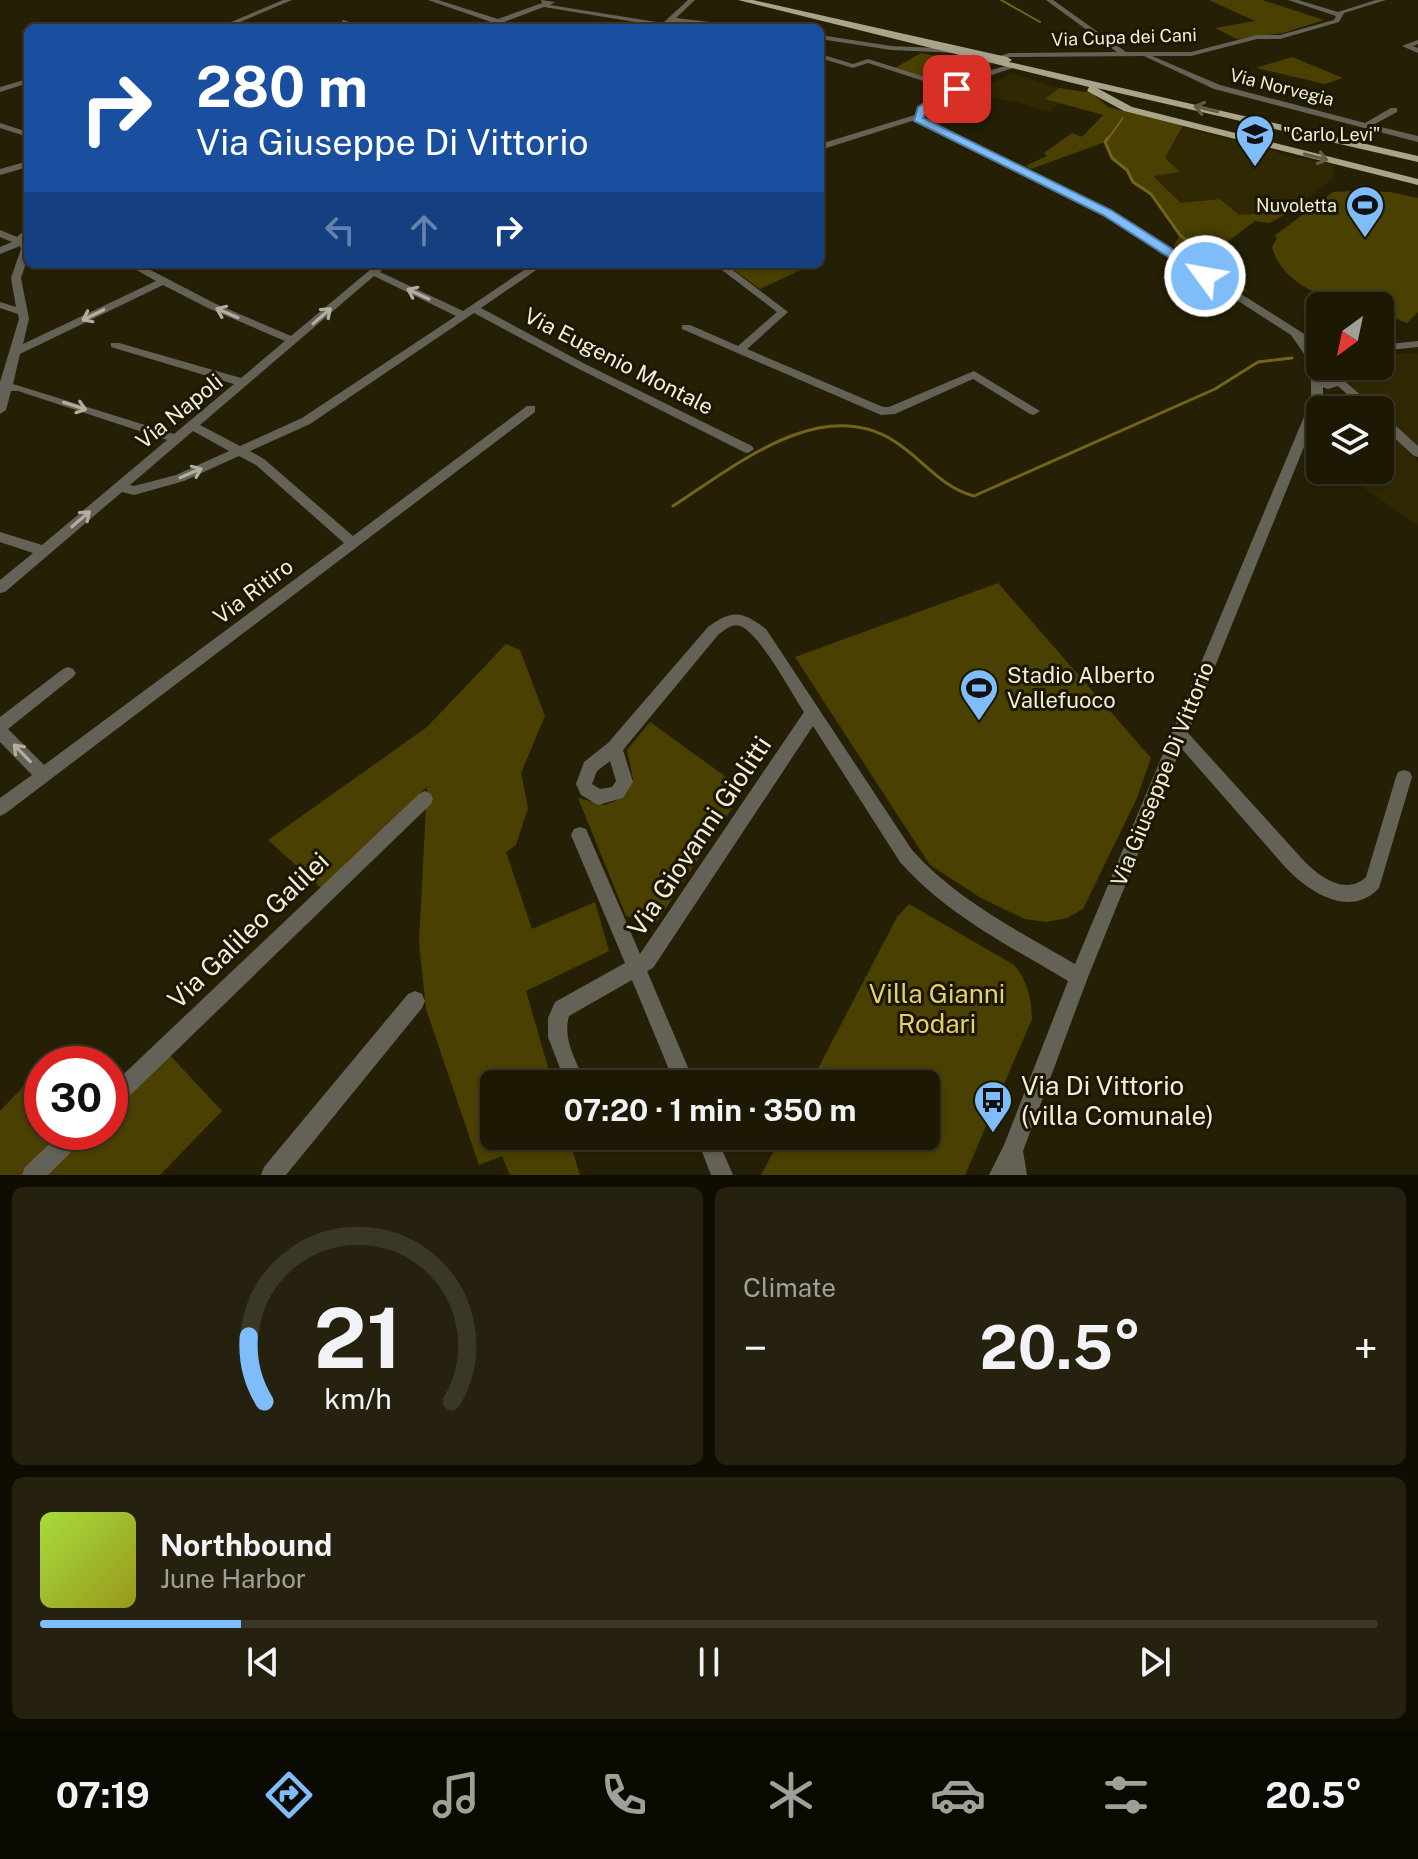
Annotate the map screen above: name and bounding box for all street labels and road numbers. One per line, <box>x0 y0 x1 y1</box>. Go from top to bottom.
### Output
street label: Via Cupa dei Cani <box>1051 24 1197 50</box>
street label: Via Norvegia <box>1228 64 1336 110</box>
street label: Via Eugenio Montale <box>520 302 718 420</box>
street label: Via Napoli <box>130 368 228 454</box>
street label: Via Ritiro <box>208 553 298 629</box>
street label: Via Giuseppe Di Vittorio <box>1105 658 1219 890</box>
street label: Via Giovanni Giolitti <box>621 730 777 942</box>
street label: Via Galileo Galilei <box>161 845 335 1015</box>

